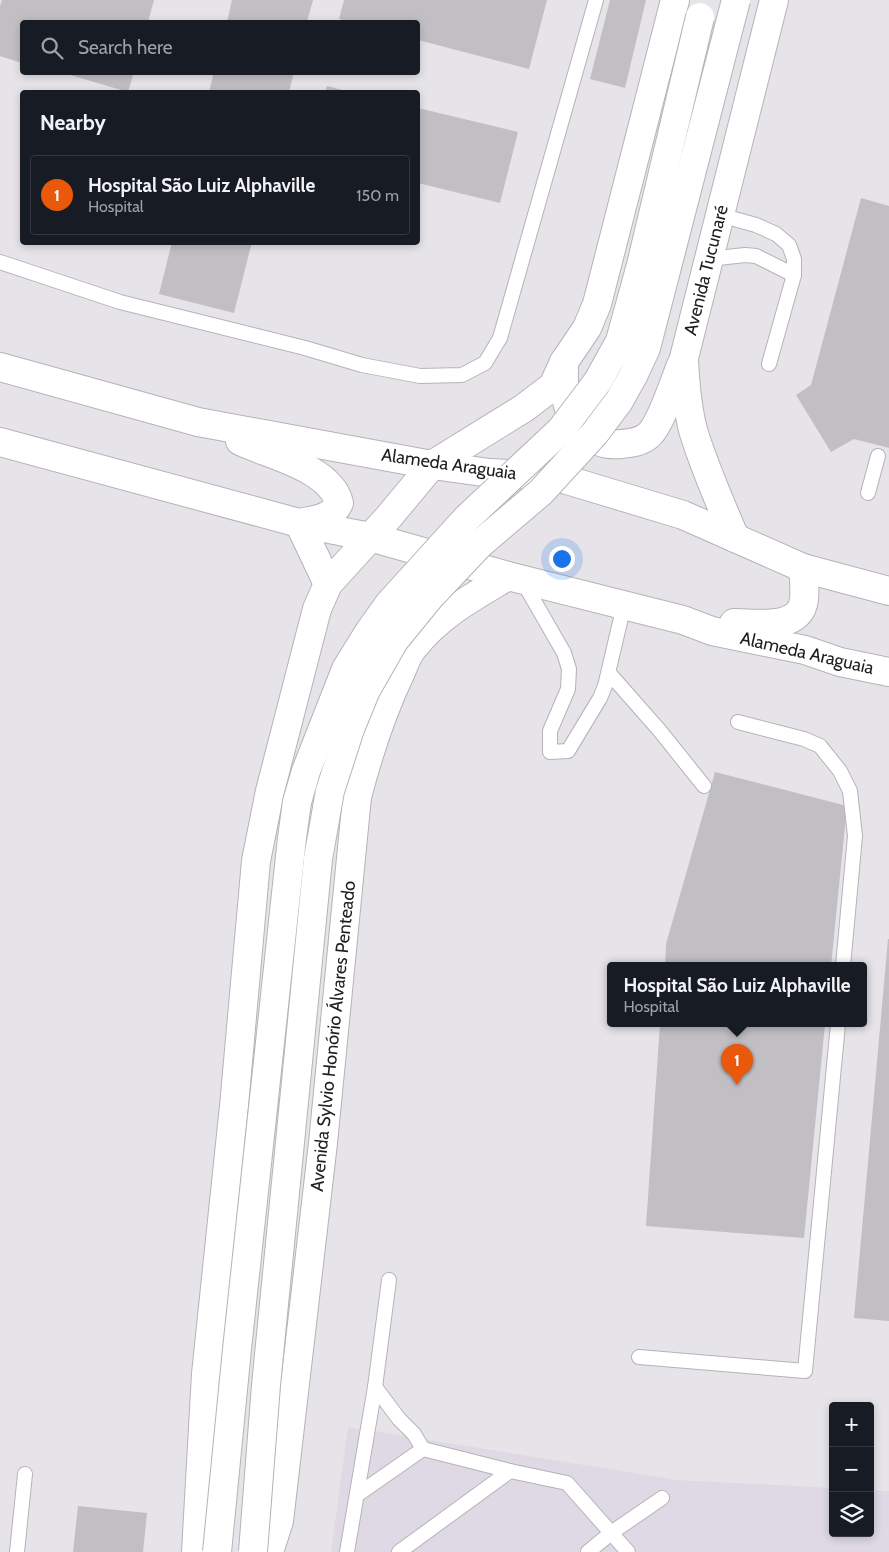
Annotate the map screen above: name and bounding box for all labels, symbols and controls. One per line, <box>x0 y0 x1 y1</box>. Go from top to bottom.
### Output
search box <box>20 20 420 75</box>
icon: search <box>38 34 66 62</box>
text: Search here <box>78 36 172 59</box>
text: Nearby <box>40 110 106 135</box>
text: Hospital São Luiz Alphaville <box>88 174 315 197</box>
text: 1 <box>54 186 60 205</box>
text: 150 m <box>356 186 399 205</box>
text: Hospital <box>88 197 144 216</box>
street label: Avenida Tucunaré <box>679 203 733 337</box>
street label: Alameda Araguaia <box>380 444 518 484</box>
your location <box>549 546 575 572</box>
street label: Alameda Araguaia <box>738 627 876 679</box>
street label: Avenida Sylvio Honório Álvares Penteado <box>306 879 360 1192</box>
popup <box>607 962 867 1027</box>
text: Hospital São Luiz Alphaville <box>623 974 851 997</box>
text: Hospital <box>623 997 679 1016</box>
pin: 1 <box>721 1044 753 1085</box>
map controls <box>829 1402 874 1537</box>
button: + <box>829 1402 874 1447</box>
button: − <box>829 1447 874 1492</box>
button: layers <box>829 1492 874 1537</box>

